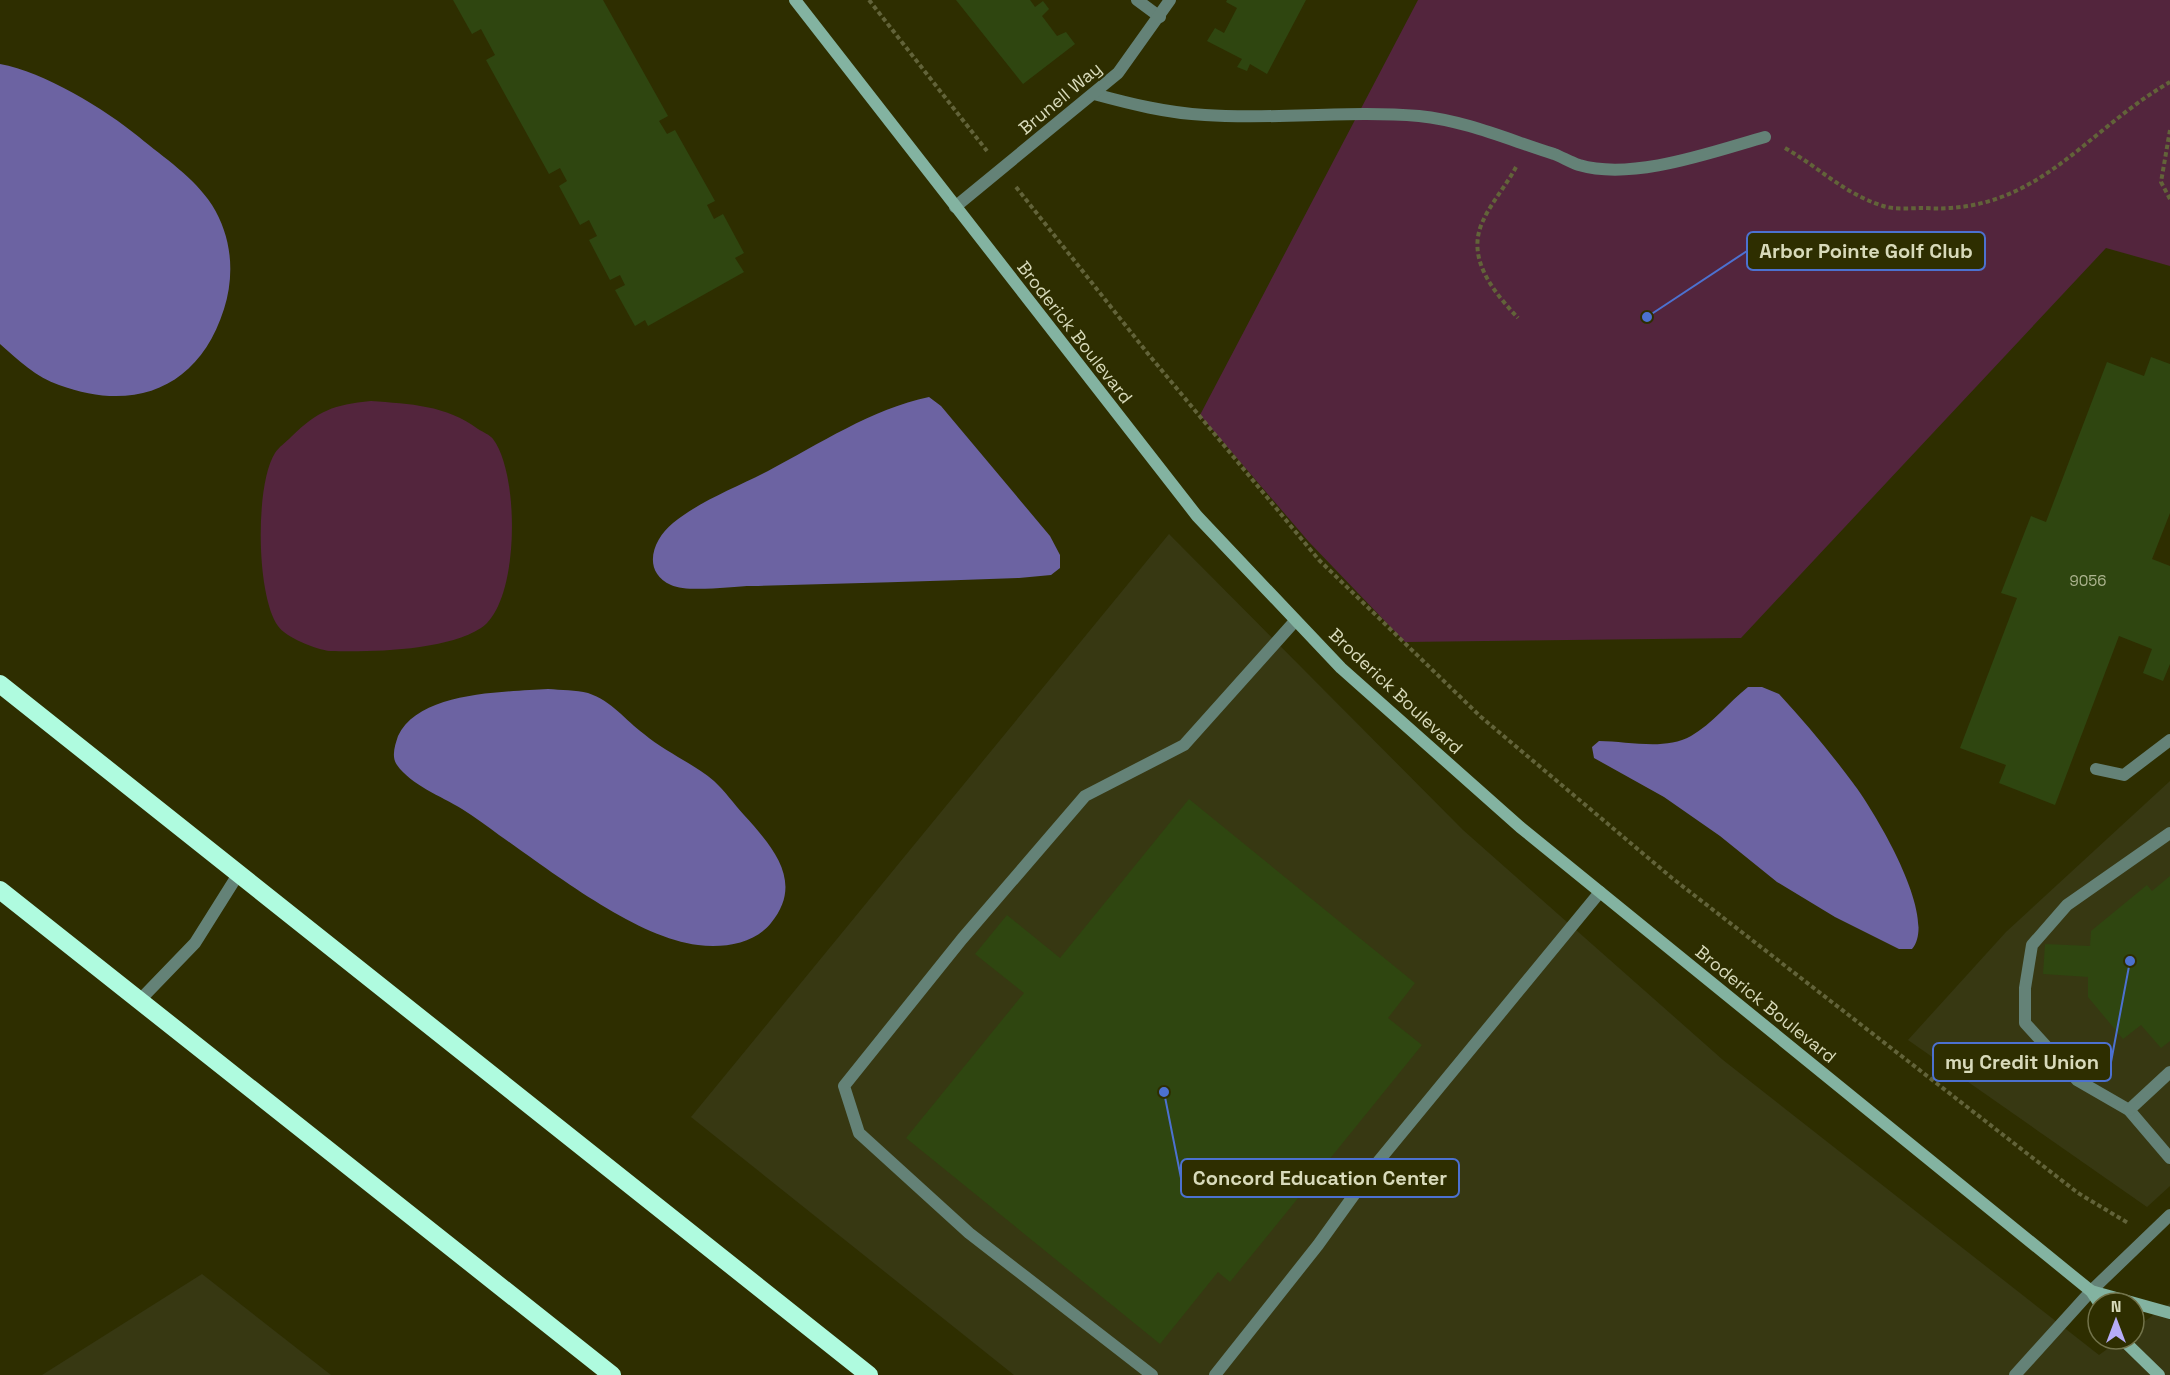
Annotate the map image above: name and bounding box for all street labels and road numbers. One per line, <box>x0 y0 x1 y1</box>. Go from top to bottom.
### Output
street label: Brunell Way <box>1014 57 1106 139</box>
street label: Broderick Boulevard <box>1012 256 1138 408</box>
street label: Broderick Boulevard <box>1324 623 1468 759</box>
street label: Broderick Boulevard <box>1691 940 1841 1068</box>

